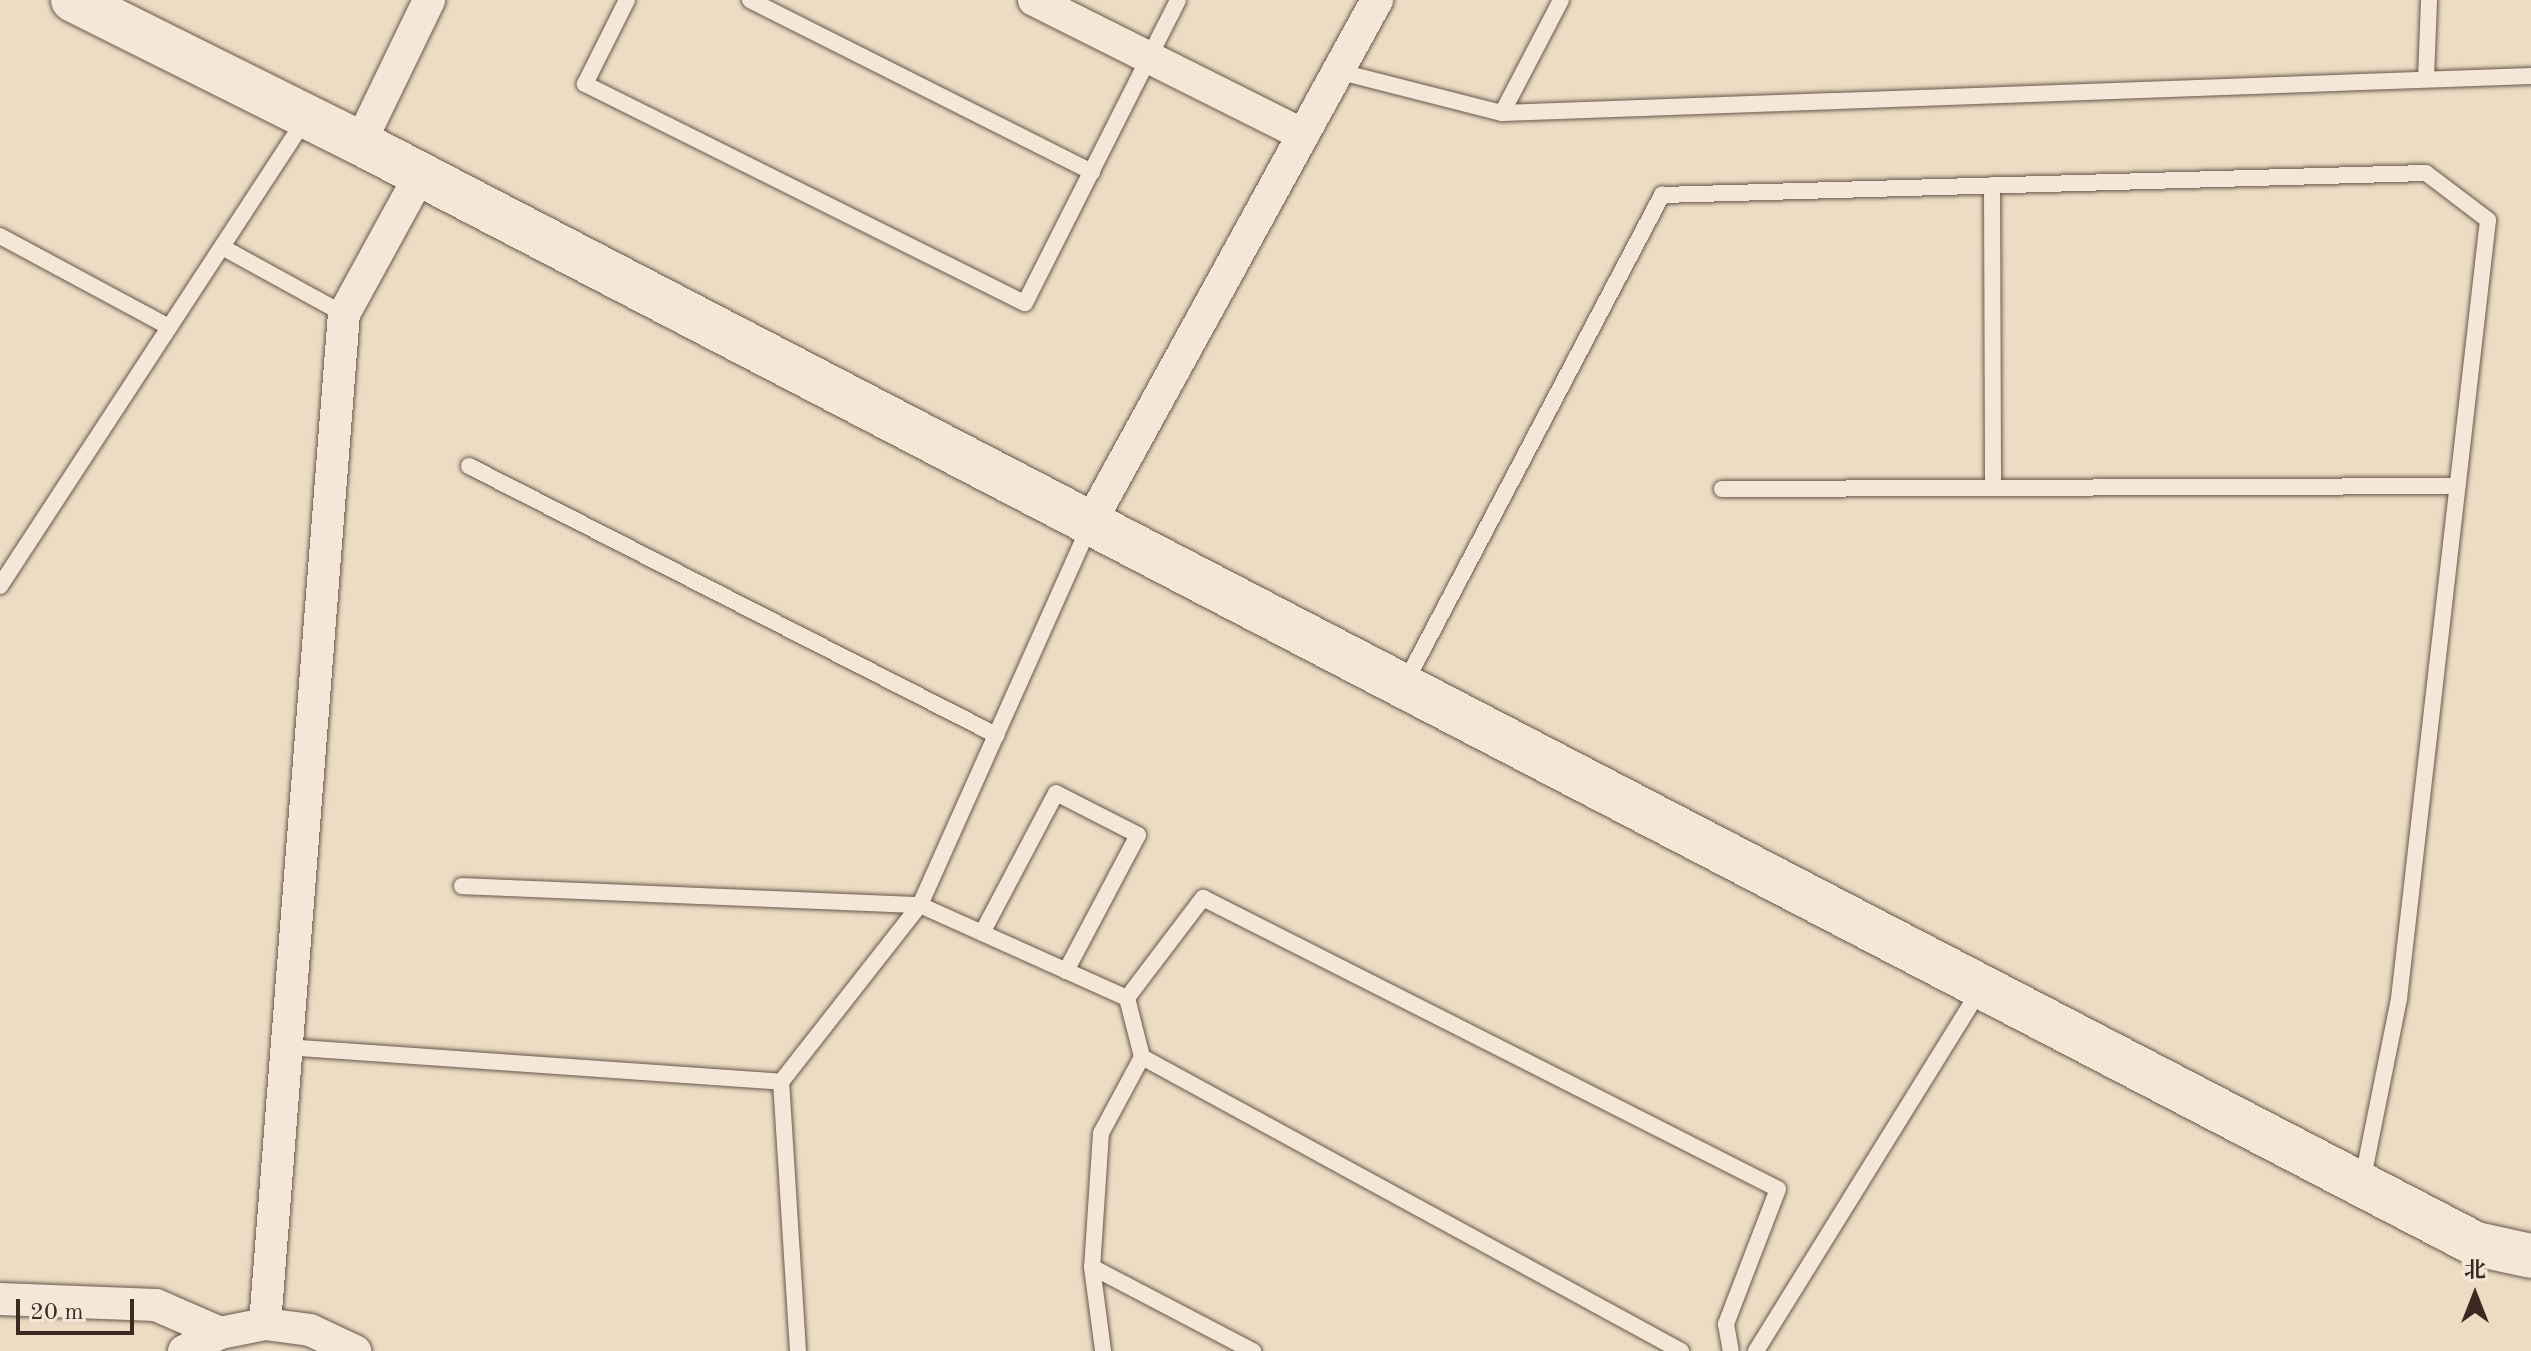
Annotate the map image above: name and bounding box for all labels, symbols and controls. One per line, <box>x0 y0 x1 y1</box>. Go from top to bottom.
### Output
north arrow <box>2435 1255 2515 1335</box>
text: 北 <box>2464 1260 2486 1282</box>
scale bar <box>20 1283 138 1333</box>
text: 20 m <box>30 1301 84 1325</box>

